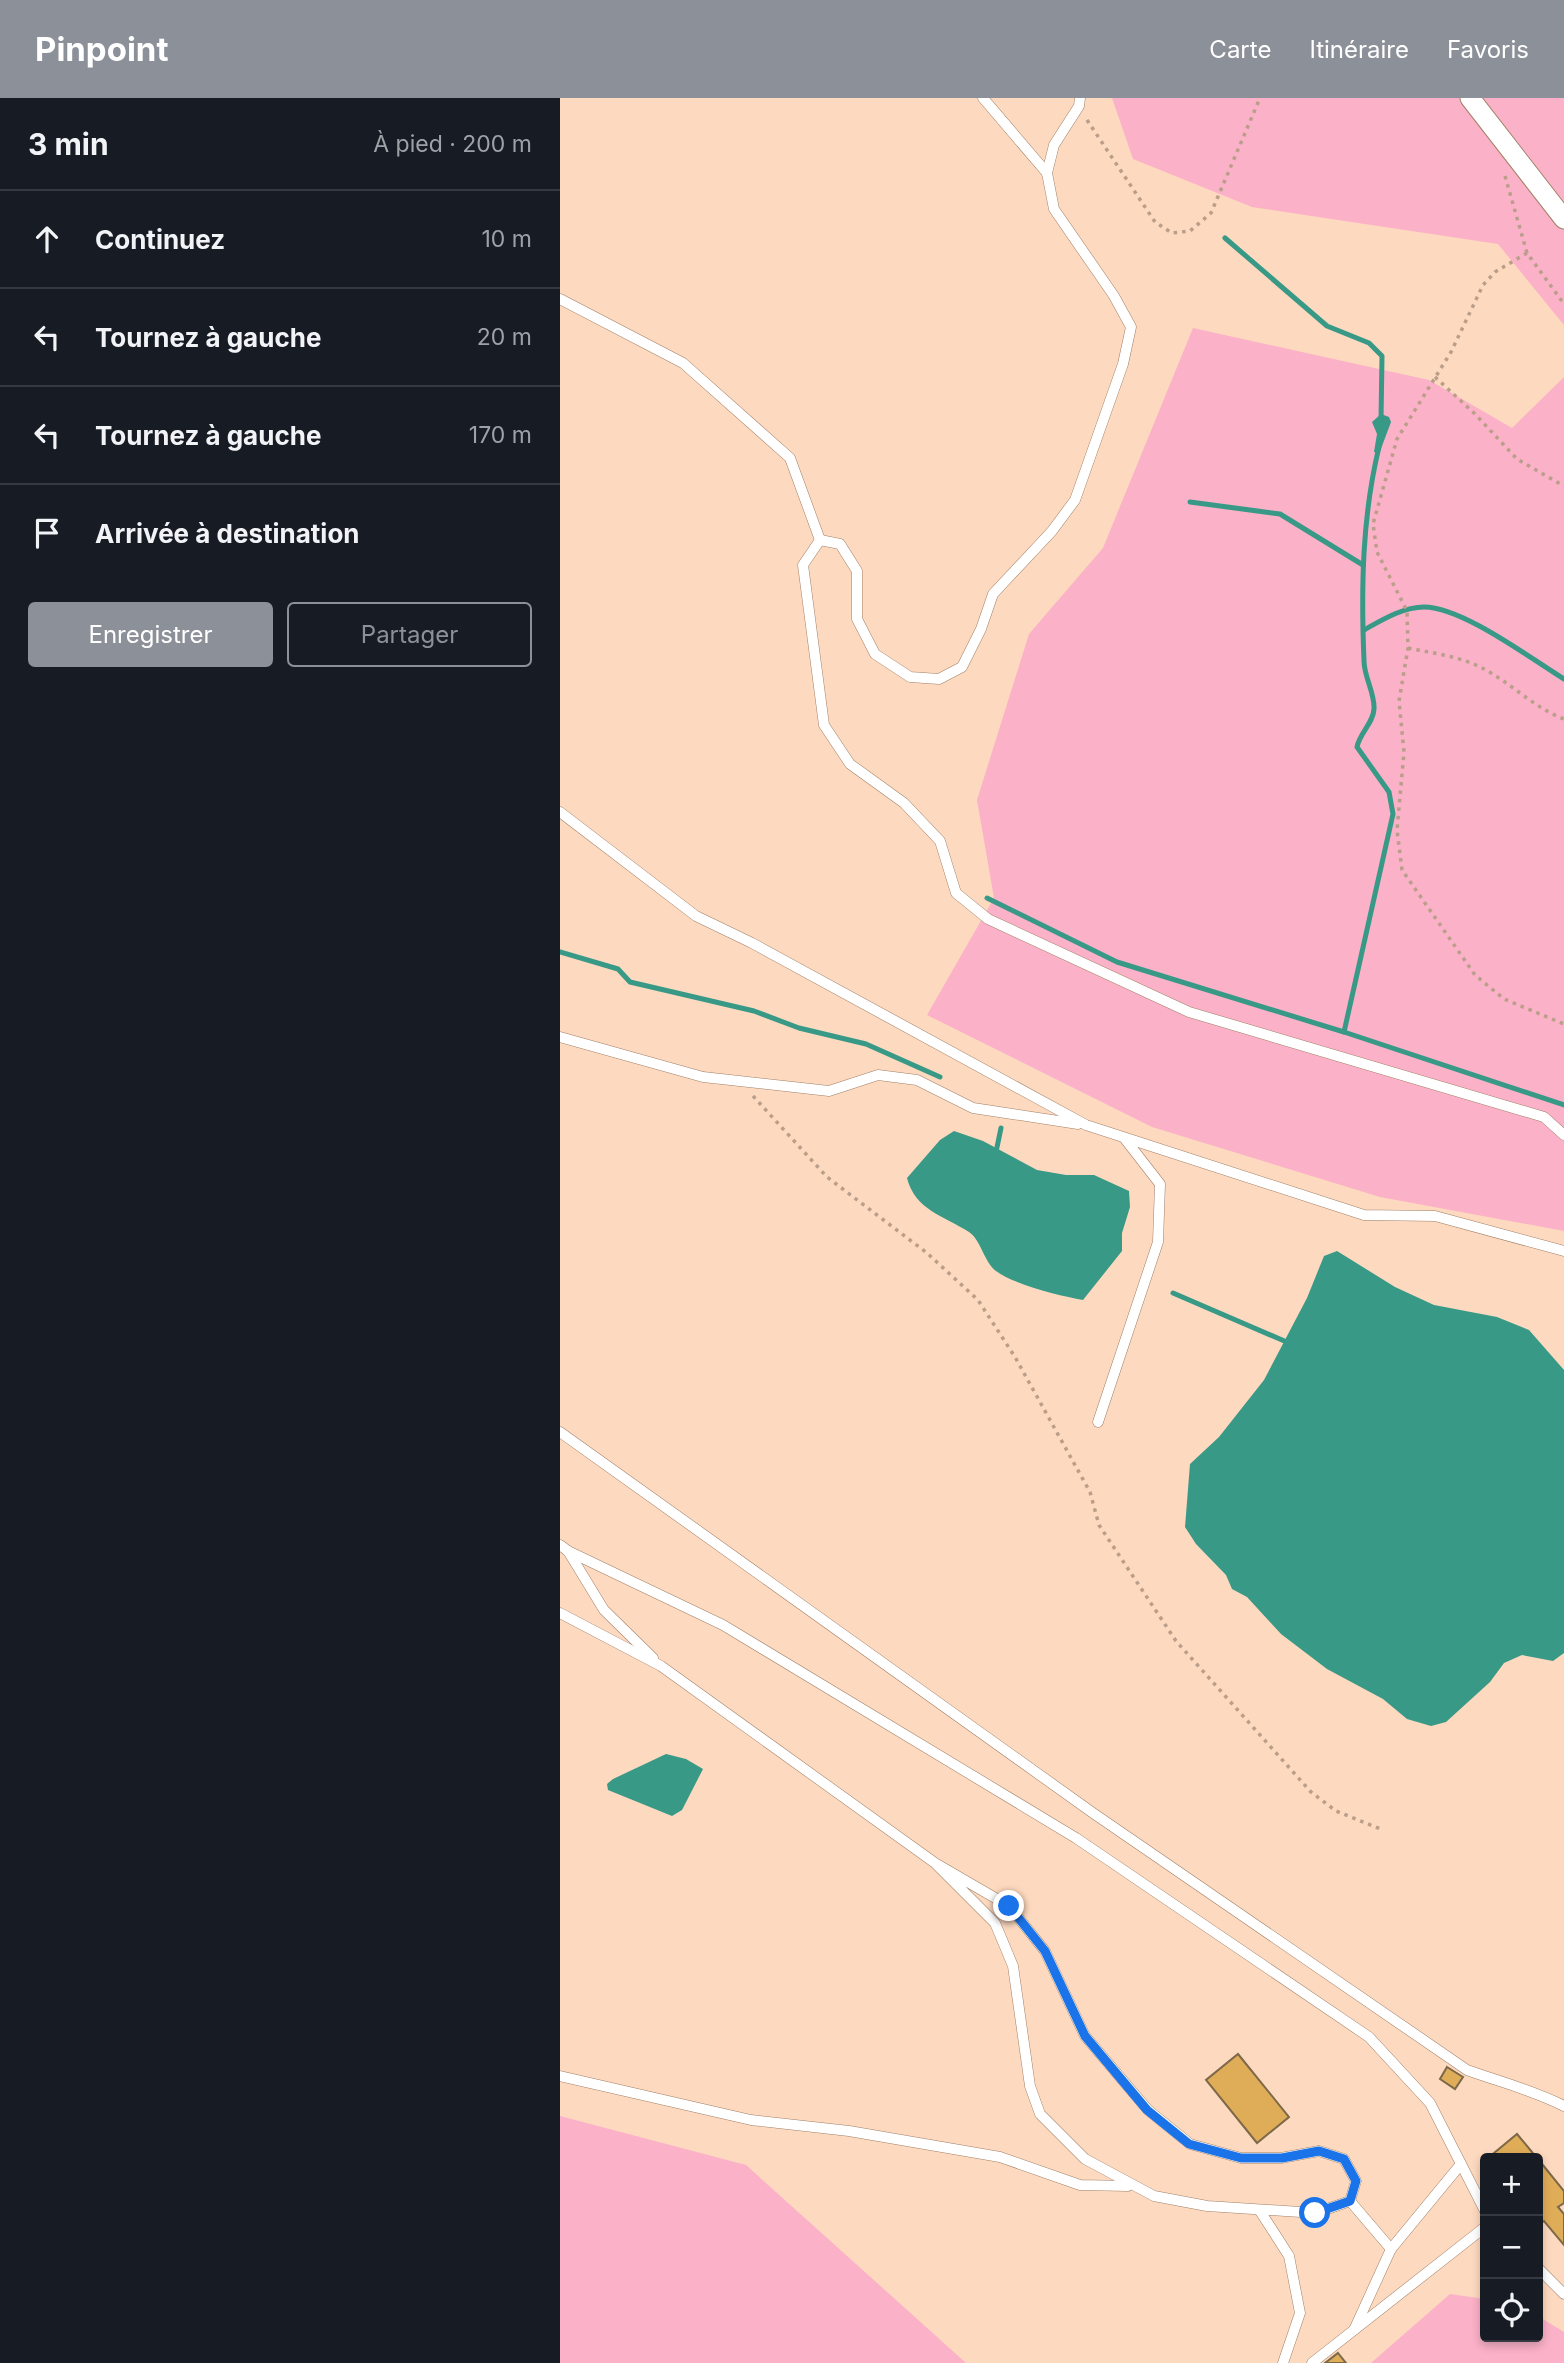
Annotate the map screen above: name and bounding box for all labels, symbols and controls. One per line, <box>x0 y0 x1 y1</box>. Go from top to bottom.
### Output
text: Pinpoint <box>35 29 168 69</box>
text: Carte <box>1209 35 1271 64</box>
text: Itinéraire <box>1309 35 1409 64</box>
text: Favoris <box>1447 35 1529 64</box>
text: 3 min <box>28 126 109 162</box>
text: À pied · 200 m <box>373 130 532 158</box>
icon: ahead <box>28 220 66 258</box>
text: Continuez <box>95 224 225 255</box>
text: 10 m <box>482 225 532 253</box>
icon: left <box>28 318 66 356</box>
text: Tournez à gauche <box>95 322 321 353</box>
text: 20 m <box>477 323 532 351</box>
icon: left <box>28 416 66 454</box>
text: Tournez à gauche <box>95 420 321 451</box>
text: 170 m <box>469 421 532 449</box>
icon: arrive <box>28 514 66 552</box>
text: Arrivée à destination <box>95 518 360 549</box>
button: Enregistrer <box>28 602 273 667</box>
button: Partager <box>287 602 532 667</box>
route end <box>993 1890 1024 1921</box>
map controls <box>1480 2153 1543 2342</box>
button: + <box>1480 2153 1543 2216</box>
route start <box>1299 2197 1330 2228</box>
button: − <box>1480 2216 1543 2279</box>
button: locate <box>1480 2279 1543 2342</box>

